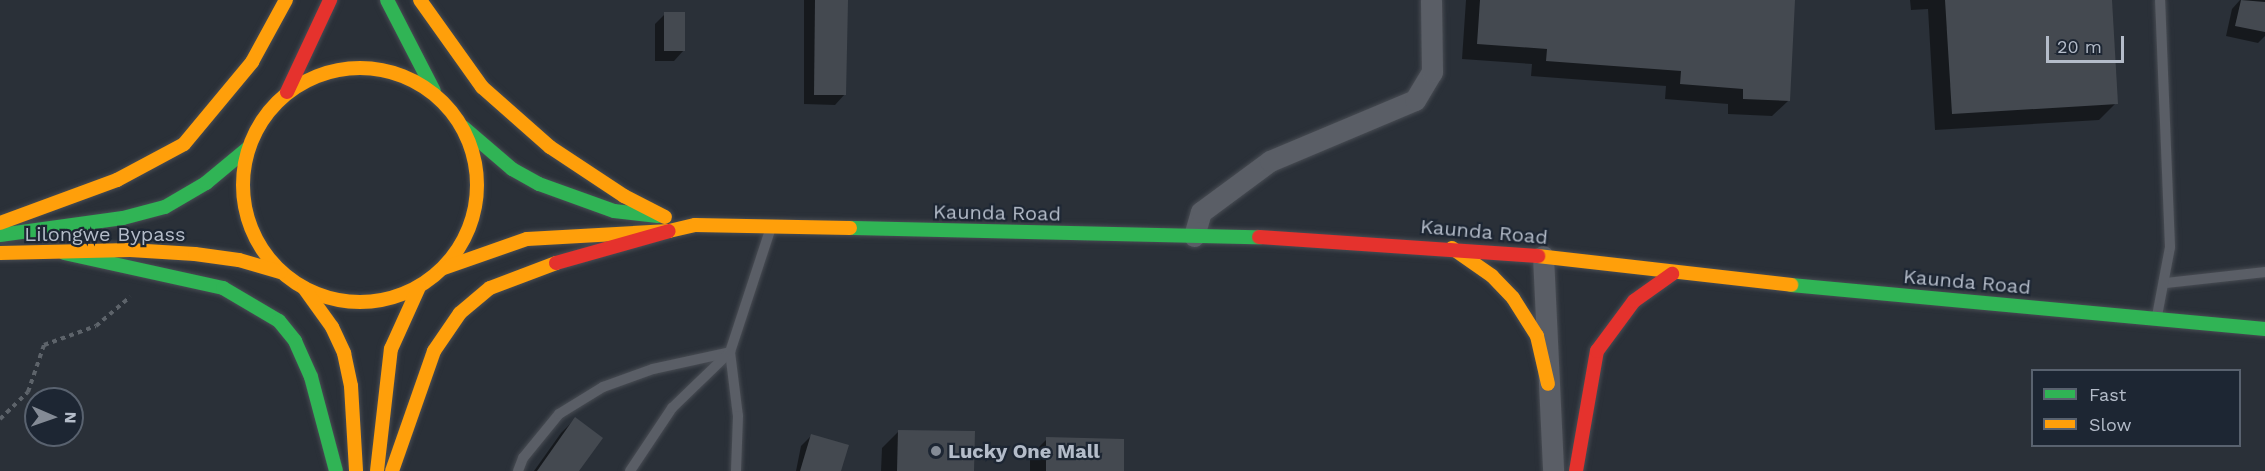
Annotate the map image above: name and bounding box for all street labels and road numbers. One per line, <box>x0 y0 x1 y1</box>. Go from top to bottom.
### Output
street label: Kaunda Road <box>933 200 1061 226</box>
street label: Kaunda Road <box>1419 214 1549 250</box>
street label: Lilongwe Bypass <box>24 222 186 246</box>
street label: Kaunda Road <box>1902 264 2032 300</box>

